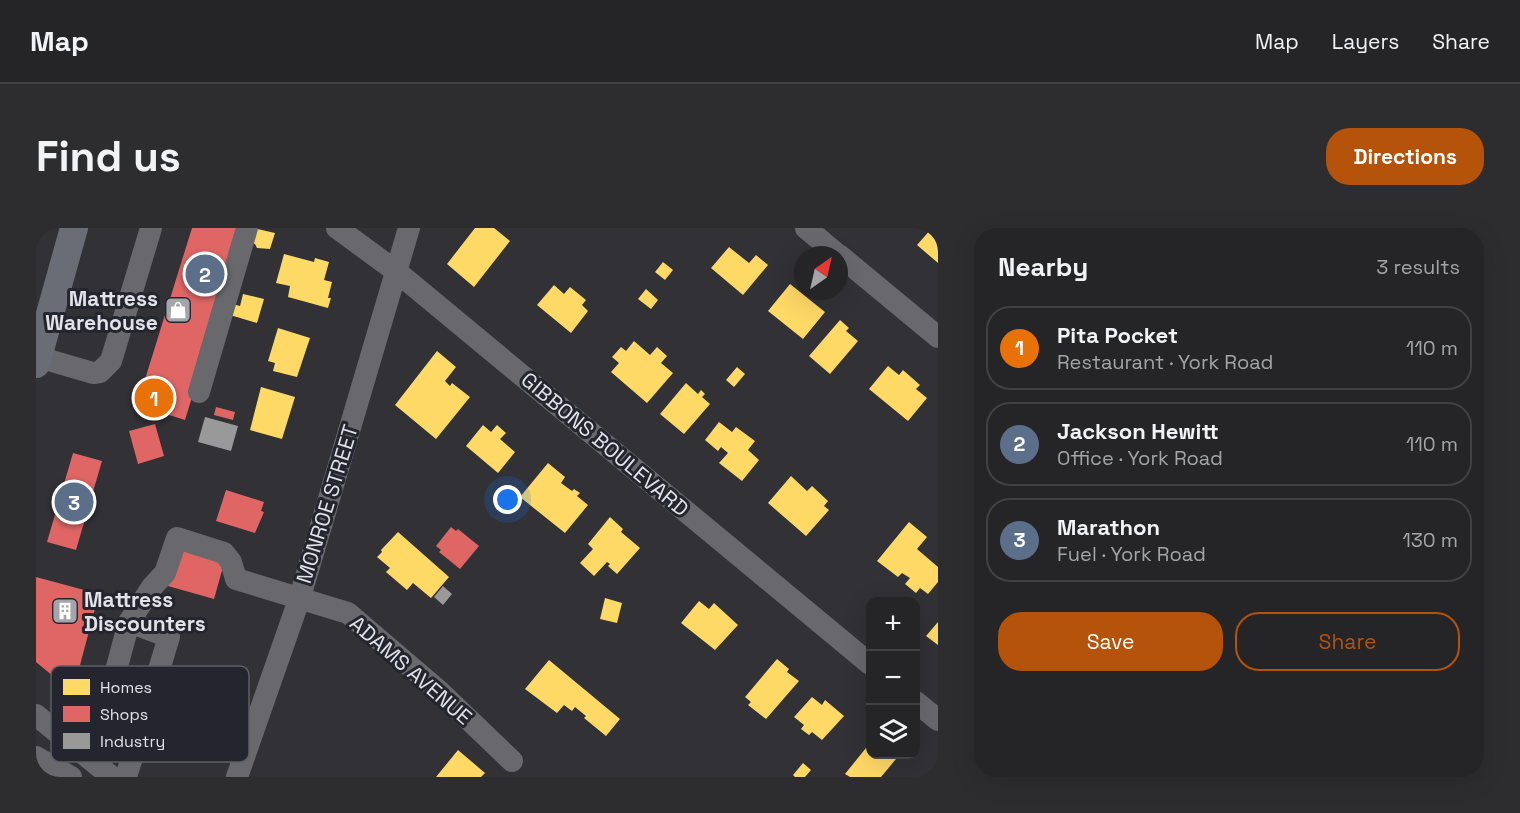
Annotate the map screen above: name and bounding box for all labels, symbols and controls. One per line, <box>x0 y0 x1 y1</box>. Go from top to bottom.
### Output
text: Map <box>30 23 89 59</box>
text: Map <box>1255 28 1299 55</box>
text: Layers <box>1332 28 1399 55</box>
text: Share <box>1432 28 1490 55</box>
button: Directions <box>1326 128 1484 185</box>
text: Find us <box>36 130 181 183</box>
north arrow <box>794 246 848 300</box>
text: Nearby <box>998 250 1088 284</box>
pin: 2 <box>186 252 224 296</box>
text: 3 results <box>1376 254 1460 280</box>
place label: Mattress Warehouse <box>45 285 158 336</box>
shop icon: Mattress Warehouse <box>163 295 193 325</box>
text: Pita Pocket <box>1057 321 1178 349</box>
text: 1 <box>1015 335 1024 361</box>
text: 110 m <box>1406 335 1458 361</box>
text: Restaurant · York Road <box>1057 349 1273 375</box>
street label: GIBBONS BOULEVARD <box>516 366 694 522</box>
pin: 1 <box>134 376 174 420</box>
text: Jackson Hewitt <box>1057 417 1219 445</box>
street label: MONROE STREET <box>290 421 364 587</box>
text: 2 <box>1014 431 1025 457</box>
text: 110 m <box>1406 431 1458 457</box>
text: Office · York Road <box>1057 445 1223 471</box>
pin: 3 <box>54 480 93 524</box>
your location <box>493 485 522 514</box>
text: Marathon <box>1057 513 1160 541</box>
text: 3 <box>1013 527 1026 553</box>
text: 130 m <box>1402 527 1458 553</box>
text: Fuel · York Road <box>1057 541 1206 567</box>
place label: Mattress Discounters <box>84 586 206 637</box>
building icon: Mattress Discounters <box>50 596 80 626</box>
map controls <box>866 597 920 759</box>
button: + <box>866 597 920 651</box>
street label: ADAMS AVENUE <box>344 610 478 730</box>
button: Save <box>998 612 1223 671</box>
button: Share <box>1235 612 1460 671</box>
button: − <box>866 651 920 705</box>
legend <box>51 666 249 762</box>
text: Homes <box>100 677 152 698</box>
text: Shops <box>100 704 148 725</box>
button: layers <box>866 705 920 759</box>
text: Industry <box>100 731 165 752</box>

